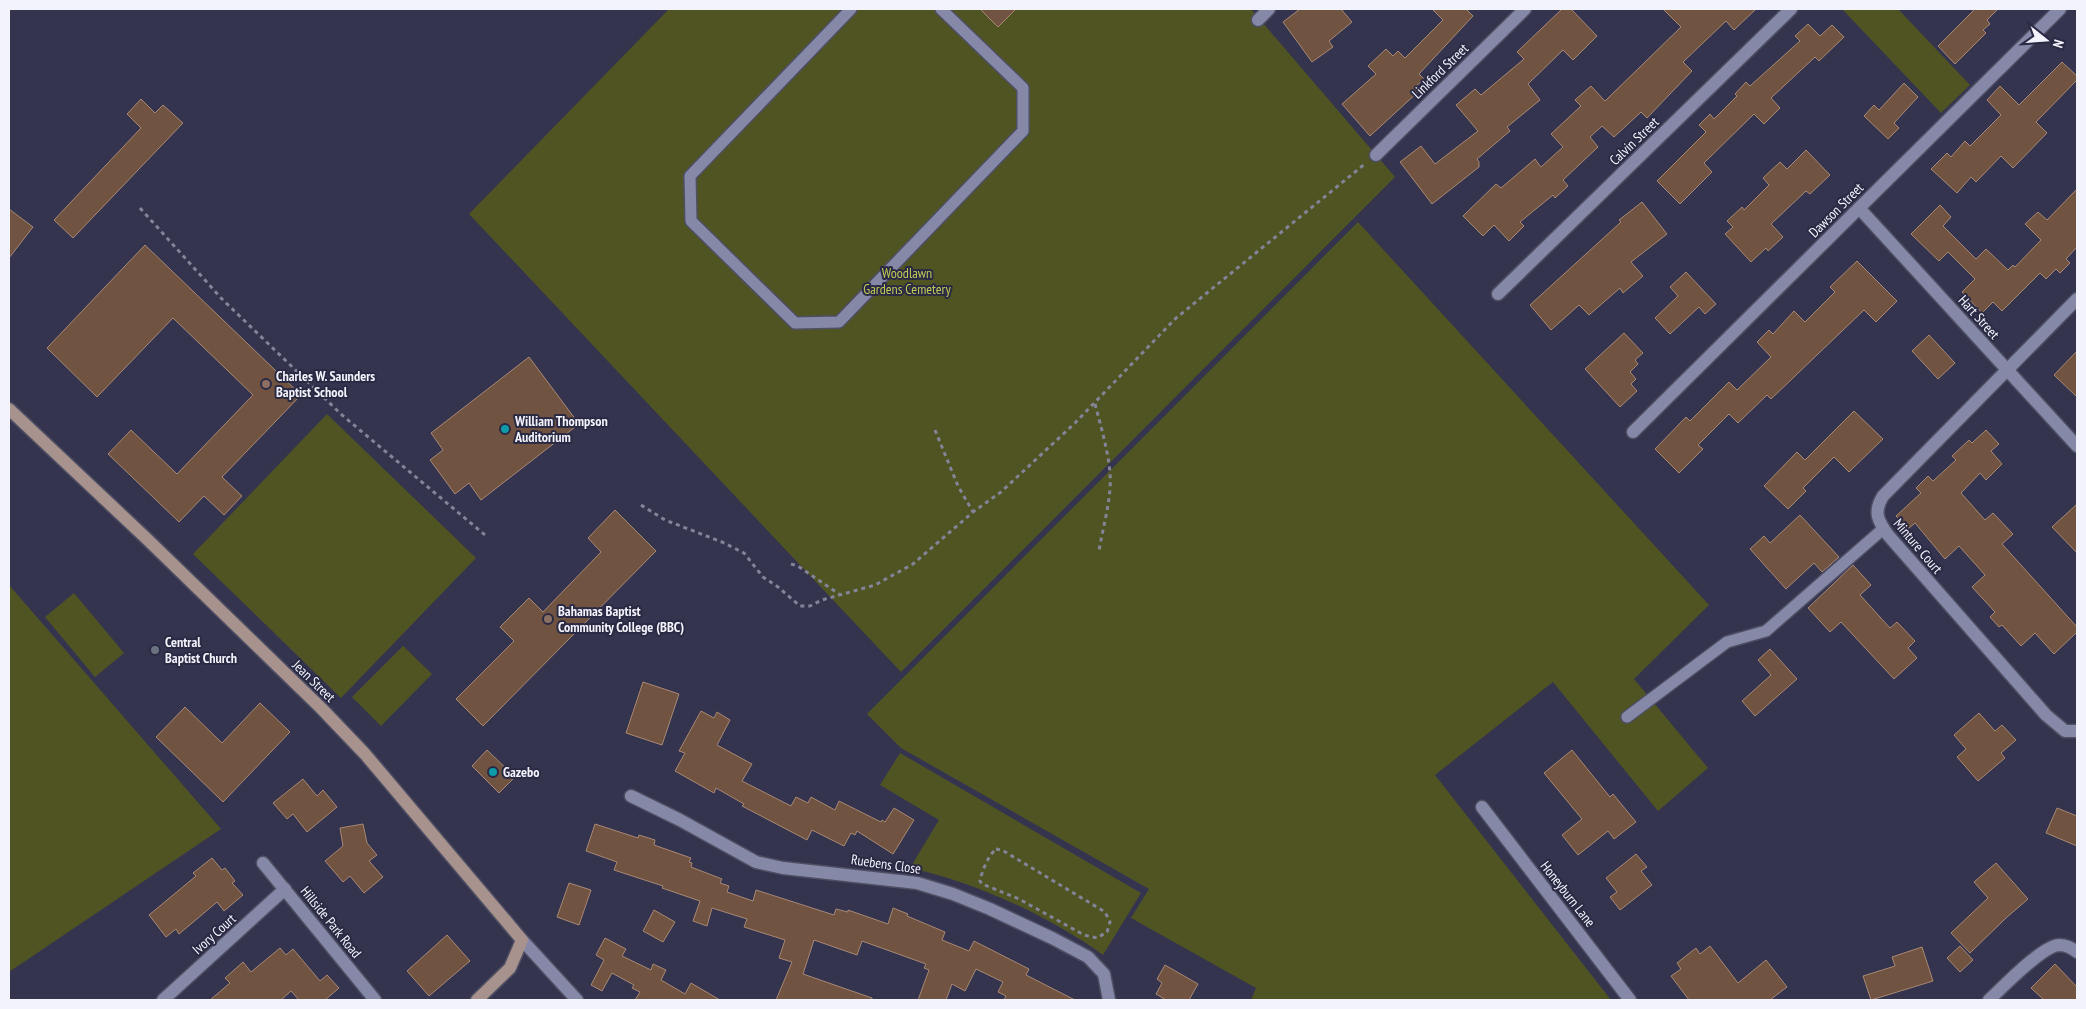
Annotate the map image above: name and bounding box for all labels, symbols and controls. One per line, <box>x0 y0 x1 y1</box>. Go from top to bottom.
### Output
north arrow <box>2021 15 2071 65</box>
text: N <box>2049 38 2068 50</box>
street label: Linkford Street <box>1408 39 1472 102</box>
street label: Calvin Street <box>1606 113 1663 169</box>
street label: Dawson Street <box>1805 179 1867 241</box>
park label: Woodlawn Gardens Cemetery <box>863 264 951 298</box>
street label: Hart Street <box>1955 291 2004 343</box>
place label: Charles W. Saunders Baptist School <box>276 367 375 401</box>
marker: Charles W. Saunders Baptist School <box>260 378 272 390</box>
place label: William Thompson Auditorium <box>514 412 608 446</box>
marker: William Thompson Auditorium <box>499 423 511 435</box>
street label: Minture Court <box>1890 515 1946 577</box>
place label: Bahamas Baptist Community College (BBC) <box>558 602 684 636</box>
marker: Bahamas Baptist Community College (BBC) <box>542 613 554 625</box>
place label: Central Baptist Church <box>165 633 237 667</box>
marker: Central Baptist Church <box>149 644 161 656</box>
street label: Jean Street <box>288 655 339 706</box>
place label: Gazebo <box>503 763 540 781</box>
marker: Gazebo <box>487 766 499 778</box>
street label: Ruebens Close <box>850 850 922 878</box>
street label: Honeyburn Lane <box>1537 857 1599 931</box>
street label: Hillside Park Road <box>297 883 365 961</box>
street label: Ivory Court <box>188 910 240 958</box>

